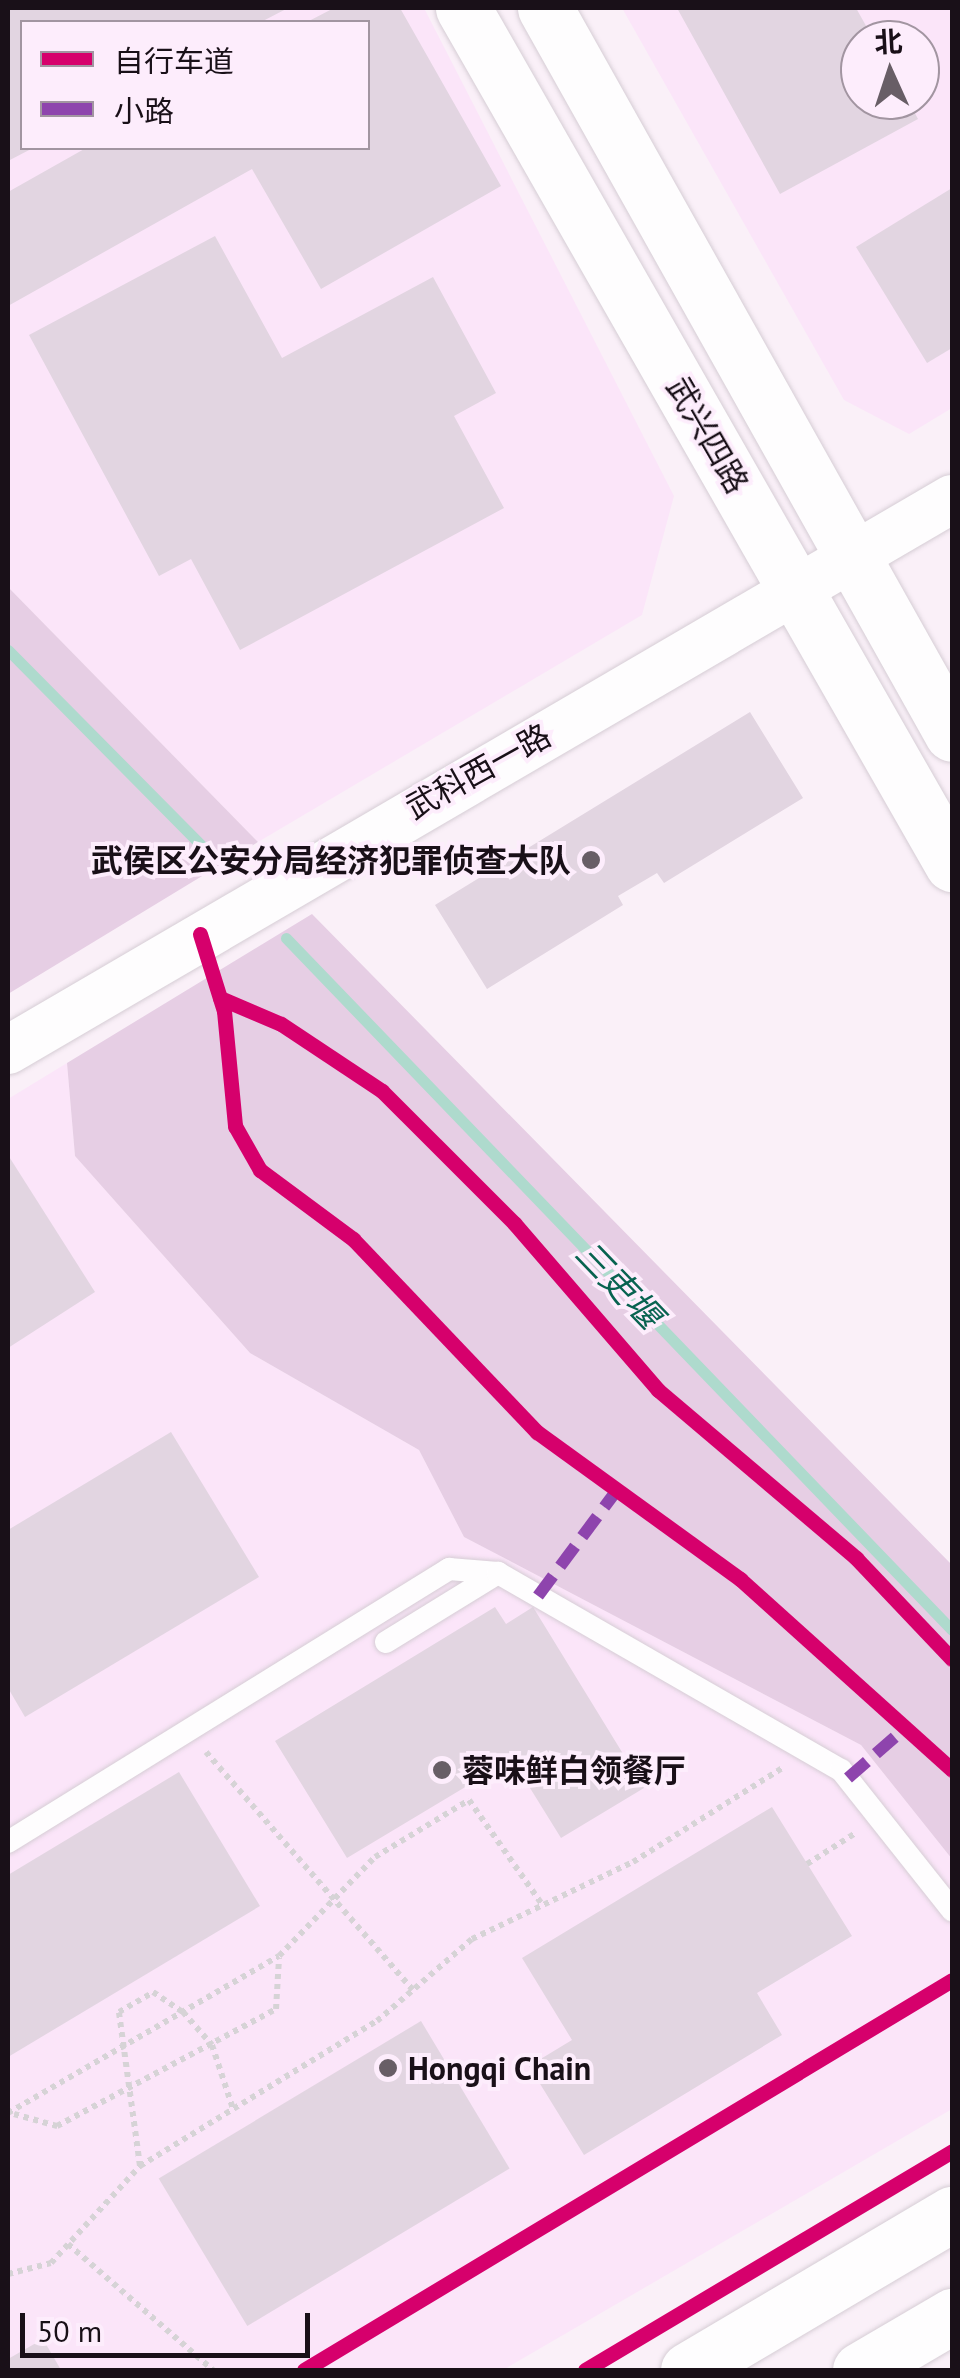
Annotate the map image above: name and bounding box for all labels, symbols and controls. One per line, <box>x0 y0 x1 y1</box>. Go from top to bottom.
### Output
legend <box>20 20 370 150</box>
north arrow <box>840 20 940 120</box>
text: 北 <box>874 22 903 61</box>
text: 自行车道 <box>114 41 234 80</box>
text: 小路 <box>114 91 174 130</box>
street label: 武兴四路 <box>659 370 757 500</box>
street label: 武科西一路 <box>399 715 557 827</box>
place label: 武侯区公安分局经济犯罪侦查大队 <box>91 841 571 879</box>
marker: 武侯区公安分局经济犯罪侦查大队 <box>580 849 602 871</box>
water label: 三吏堰 <box>567 1232 671 1336</box>
place label: 蓉味鲜白领餐厅 <box>462 1751 686 1789</box>
marker: 蓉味鲜白领餐厅 <box>431 1759 453 1781</box>
place label: Hongqi Chain <box>408 2049 592 2087</box>
marker: Hongqi Chain <box>377 2057 399 2079</box>
scale bar <box>25 2293 315 2355</box>
text: 50 m <box>37 2311 102 2350</box>

